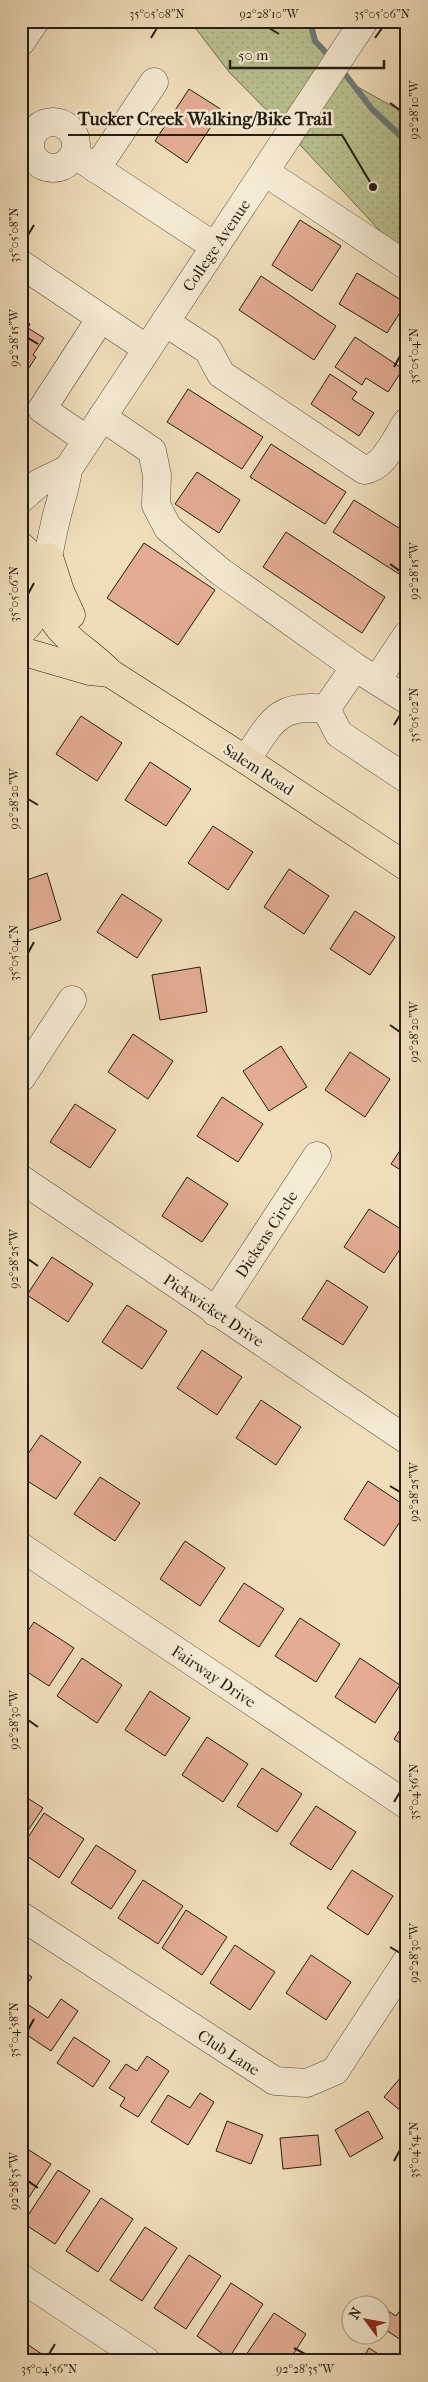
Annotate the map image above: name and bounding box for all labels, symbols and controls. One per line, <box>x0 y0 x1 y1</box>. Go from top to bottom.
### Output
text: 35°05'08"N <box>129 7 185 21</box>
text: 92°28'10"W <box>240 7 300 21</box>
text: 35°05'06"N <box>354 7 410 21</box>
scale bar <box>230 38 384 70</box>
text: 50 m <box>238 46 269 64</box>
text: 92°28'10"W <box>407 79 421 139</box>
callout: Tucker Creek Walking/Bike Trail <box>68 102 342 135</box>
text: Tucker Creek Walking/Bike Trail <box>77 109 333 130</box>
street label: College Avenue <box>179 196 254 295</box>
text: 35°05'08"N <box>7 207 21 263</box>
text: 92°28'15"W <box>7 308 21 367</box>
text: 35°05'04"N <box>407 328 421 384</box>
text: 92°28'15"W <box>407 541 421 600</box>
text: 35°05'06"N <box>7 566 21 622</box>
text: 35°05'02"N <box>407 687 421 743</box>
street label: Salem Road <box>220 740 298 799</box>
text: 92°28'20"W <box>7 767 21 829</box>
text: 35°05'04"N <box>7 925 21 981</box>
text: 92°28'20"W <box>407 1000 421 1062</box>
street label: Dickens Circle <box>231 1187 302 1281</box>
text: 92°28'25"W <box>7 1228 21 1289</box>
street label: Pickwicket Drive <box>160 1270 268 1351</box>
text: 92°28'25"W <box>407 1461 421 1522</box>
street label: Fairway Drive <box>168 1641 259 1712</box>
text: 92°28'30"W <box>7 1689 21 1750</box>
text: 35°04'56"N <box>407 1764 421 1820</box>
text: 92°28'30"W <box>407 1922 421 1983</box>
text: 35°04'58"N <box>7 2002 21 2058</box>
street label: Club Lane <box>194 2025 263 2080</box>
text: 35°04'54"N <box>407 2122 421 2178</box>
text: 92°28'35"W <box>7 2151 21 2210</box>
north arrow <box>340 2294 390 2344</box>
text: N <box>345 2304 366 2322</box>
text: 35°04'56"N <box>21 2362 77 2376</box>
text: 92°28'35"W <box>276 2362 335 2376</box>

